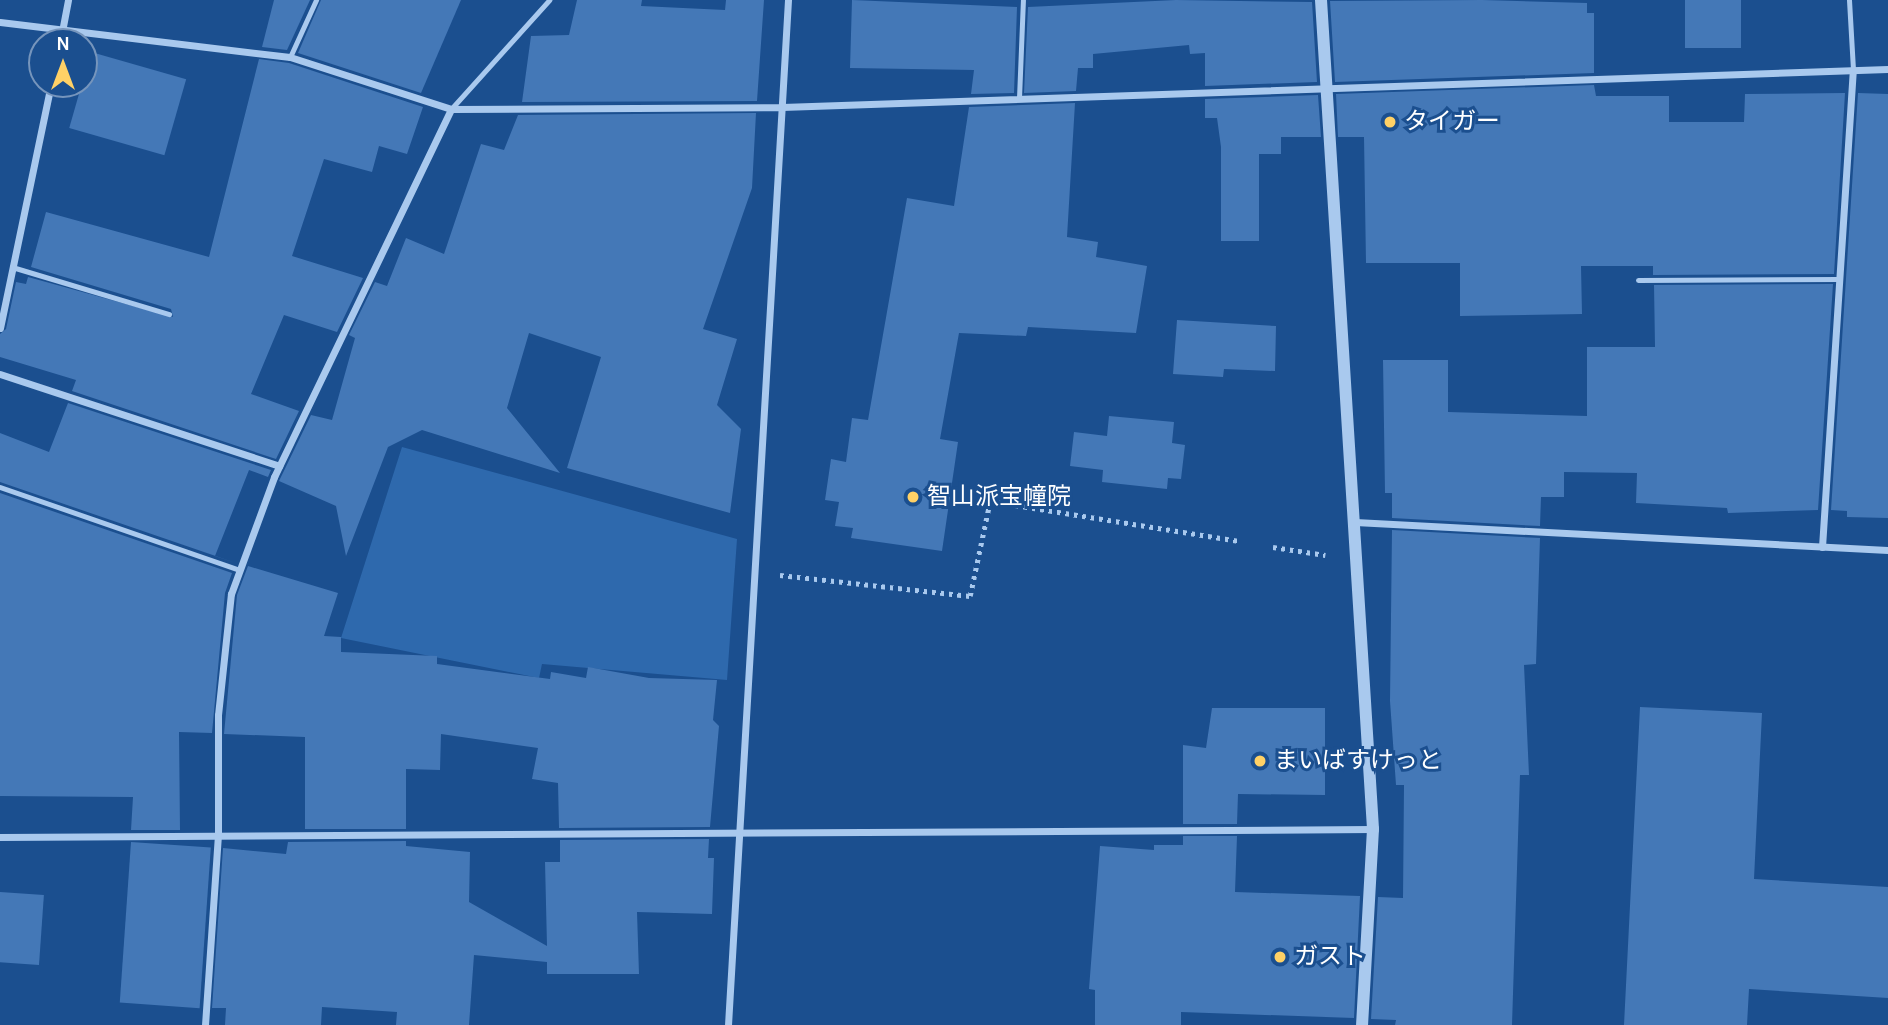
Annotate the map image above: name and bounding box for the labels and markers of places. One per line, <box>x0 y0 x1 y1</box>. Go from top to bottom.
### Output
place label: タイガー <box>1404 108 1500 136</box>
marker: タイガー <box>1382 114 1398 130</box>
place label: 智山派宝幢院 <box>927 483 1071 511</box>
marker: 智山派宝幢院 <box>905 489 921 505</box>
place label: まいばすけっと <box>1274 747 1442 775</box>
marker: まいばすけっと <box>1252 753 1268 769</box>
place label: ガスト <box>1294 943 1366 971</box>
marker: ガスト <box>1272 949 1288 965</box>

